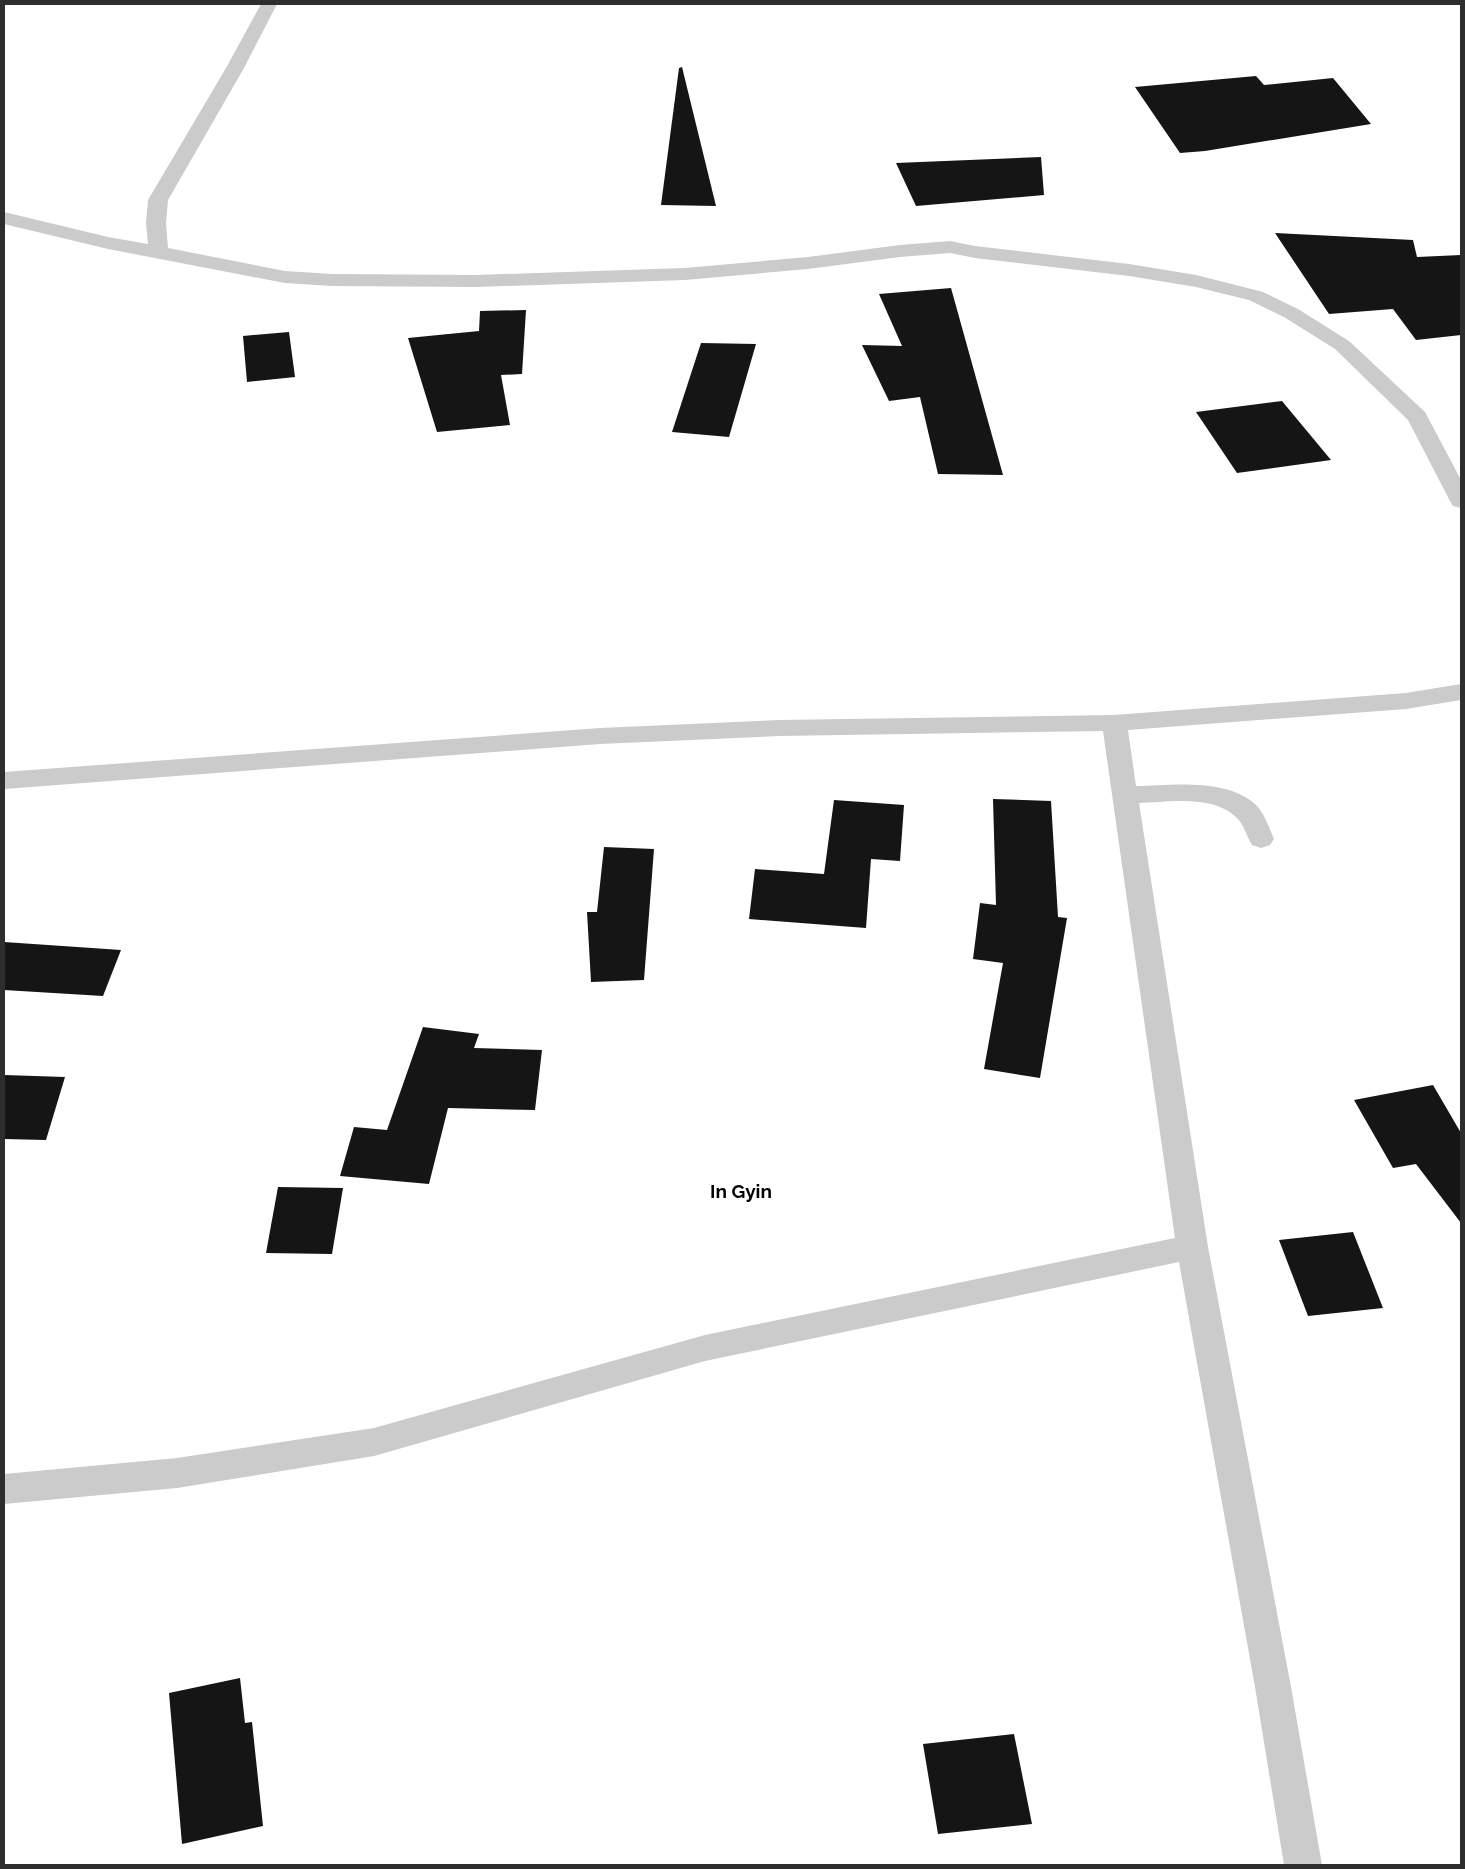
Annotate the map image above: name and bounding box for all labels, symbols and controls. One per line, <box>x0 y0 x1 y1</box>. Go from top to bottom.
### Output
district label: In Gyin <box>710 1180 772 1202</box>

